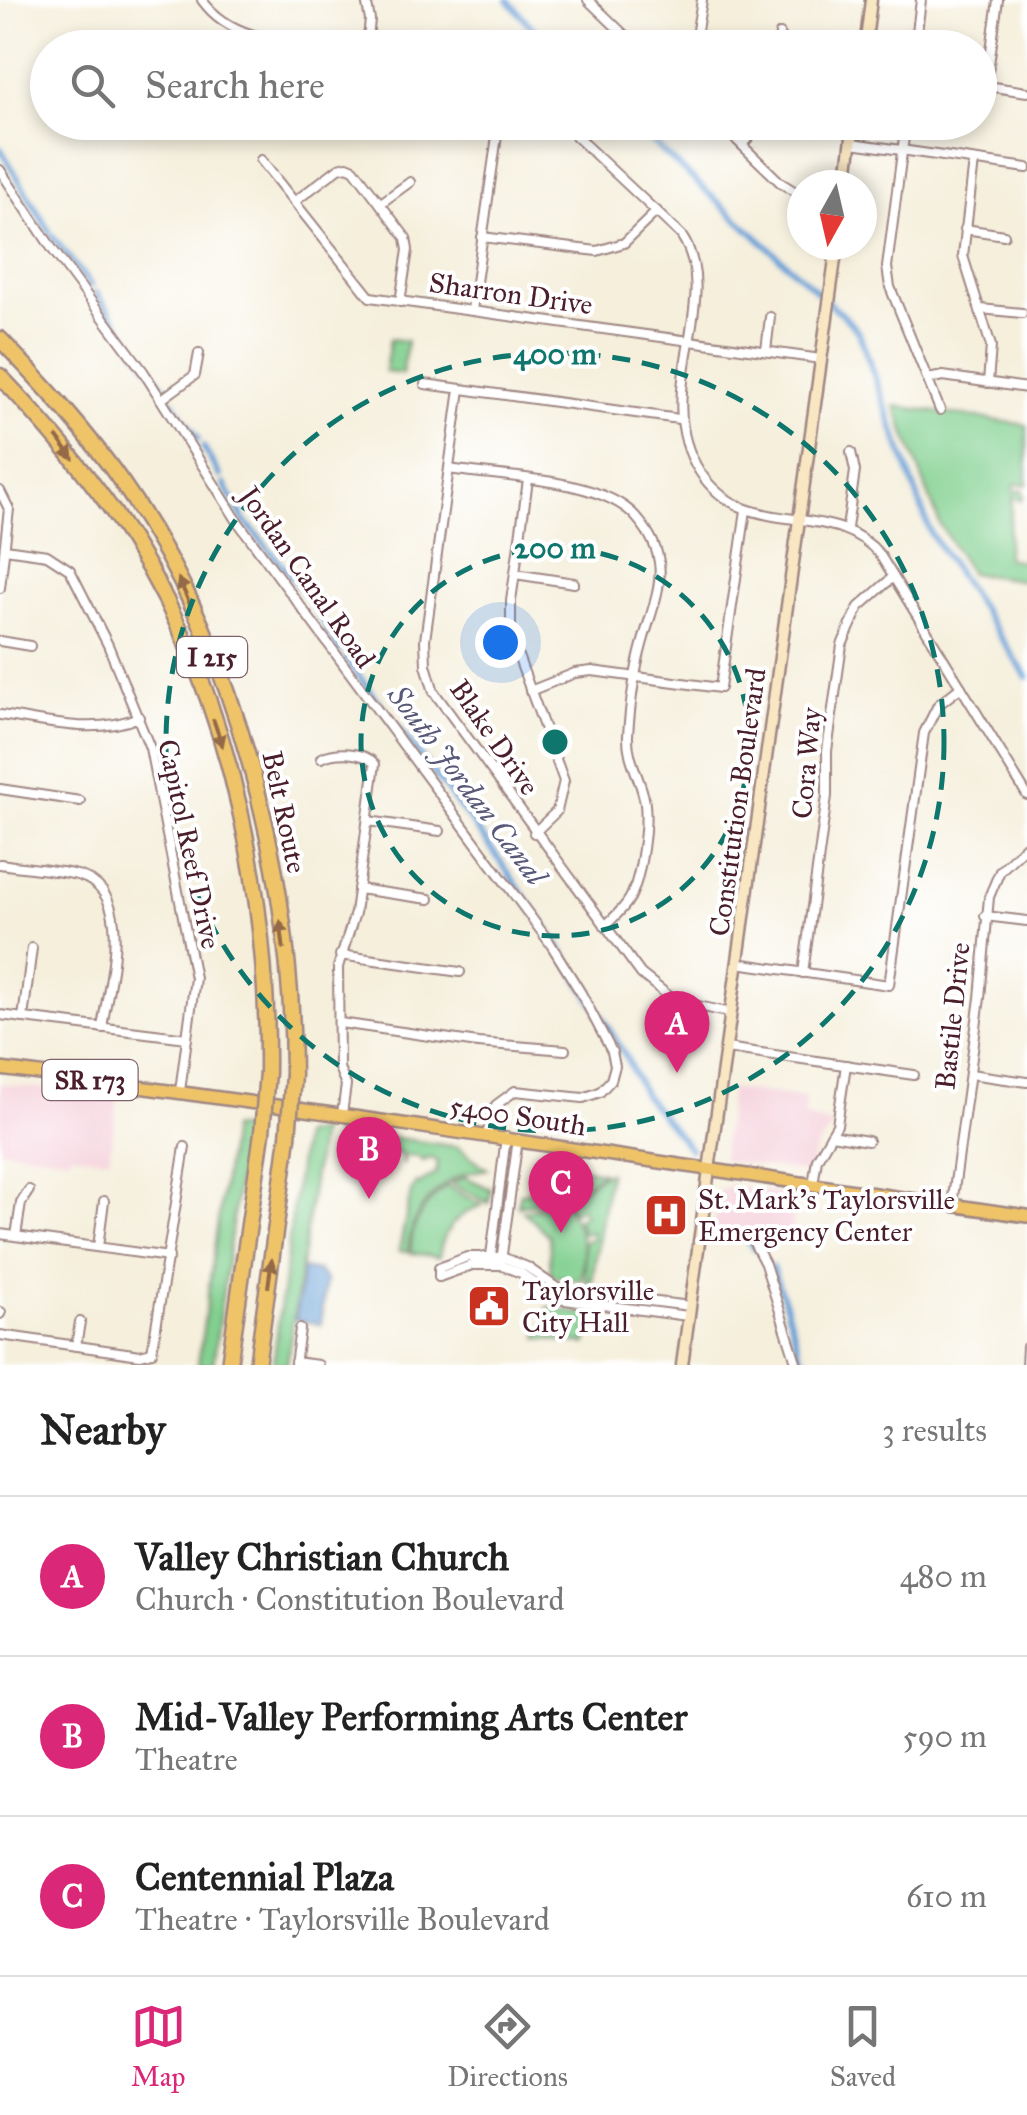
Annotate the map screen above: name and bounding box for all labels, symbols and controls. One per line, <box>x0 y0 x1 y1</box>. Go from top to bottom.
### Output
search box <box>30 30 997 140</box>
icon: search <box>65 58 120 113</box>
text: Search here <box>145 62 325 108</box>
north arrow <box>787 170 877 260</box>
street label: Sharron Drive <box>427 265 595 322</box>
text: 400 m <box>513 336 597 372</box>
one-way arrow <box>54 435 74 461</box>
street label: Jordan Canal Road <box>230 477 383 675</box>
text: 200 m <box>514 530 596 566</box>
one-way arrow <box>175 576 192 605</box>
your location <box>475 617 526 668</box>
road number: I 215 <box>177 637 247 677</box>
street label: Constitution Boulevard <box>701 666 774 938</box>
street label: Blake Drive <box>442 673 547 802</box>
water label: South Jordan Canal <box>379 677 556 895</box>
street label: Cora Way <box>784 705 829 820</box>
one-way arrow <box>211 718 226 748</box>
centre of rings <box>537 724 573 760</box>
street label: Capitol Reef Drive <box>150 736 229 952</box>
street label: Belt Route <box>255 748 315 876</box>
one-way arrow <box>274 919 290 951</box>
street label: Bastile Drive <box>927 941 978 1092</box>
pin: A <box>644 990 710 1073</box>
road number: SR 173 <box>42 1060 138 1100</box>
street label: 5400 South <box>447 1087 589 1144</box>
pin: B <box>336 1116 402 1199</box>
pin: C <box>528 1150 594 1233</box>
place label: St. Mark's Taylorsville Emergency Center <box>698 1182 955 1249</box>
hospital icon: St. Mark's Taylorsville Emergency Center <box>643 1192 689 1238</box>
one-way arrow <box>263 1257 279 1288</box>
place label: Taylorsville City Hall <box>522 1273 654 1340</box>
public building icon: Taylorsville City Hall <box>466 1283 512 1329</box>
text: Nearby <box>40 1404 165 1456</box>
text: 3 results <box>882 1411 987 1450</box>
text: Valley Christian Church <box>135 1534 509 1580</box>
text: A <box>62 1557 83 1596</box>
text: 480 m <box>900 1557 987 1596</box>
text: Church · Constitution Boulevard <box>135 1580 564 1619</box>
text: Mid-Valley Performing Arts Center <box>135 1694 688 1740</box>
text: B <box>62 1717 83 1756</box>
text: 590 m <box>903 1717 987 1756</box>
text: Theatre <box>135 1740 238 1779</box>
text: Centennial Plaza <box>135 1854 394 1900</box>
text: C <box>62 1877 83 1916</box>
text: 610 m <box>906 1877 987 1916</box>
text: Theatre · Taylorsville Boulevard <box>135 1900 550 1939</box>
tab: Map <box>131 1999 186 2094</box>
tab: Directions <box>447 1999 568 2094</box>
tab: Saved <box>830 1999 896 2094</box>

